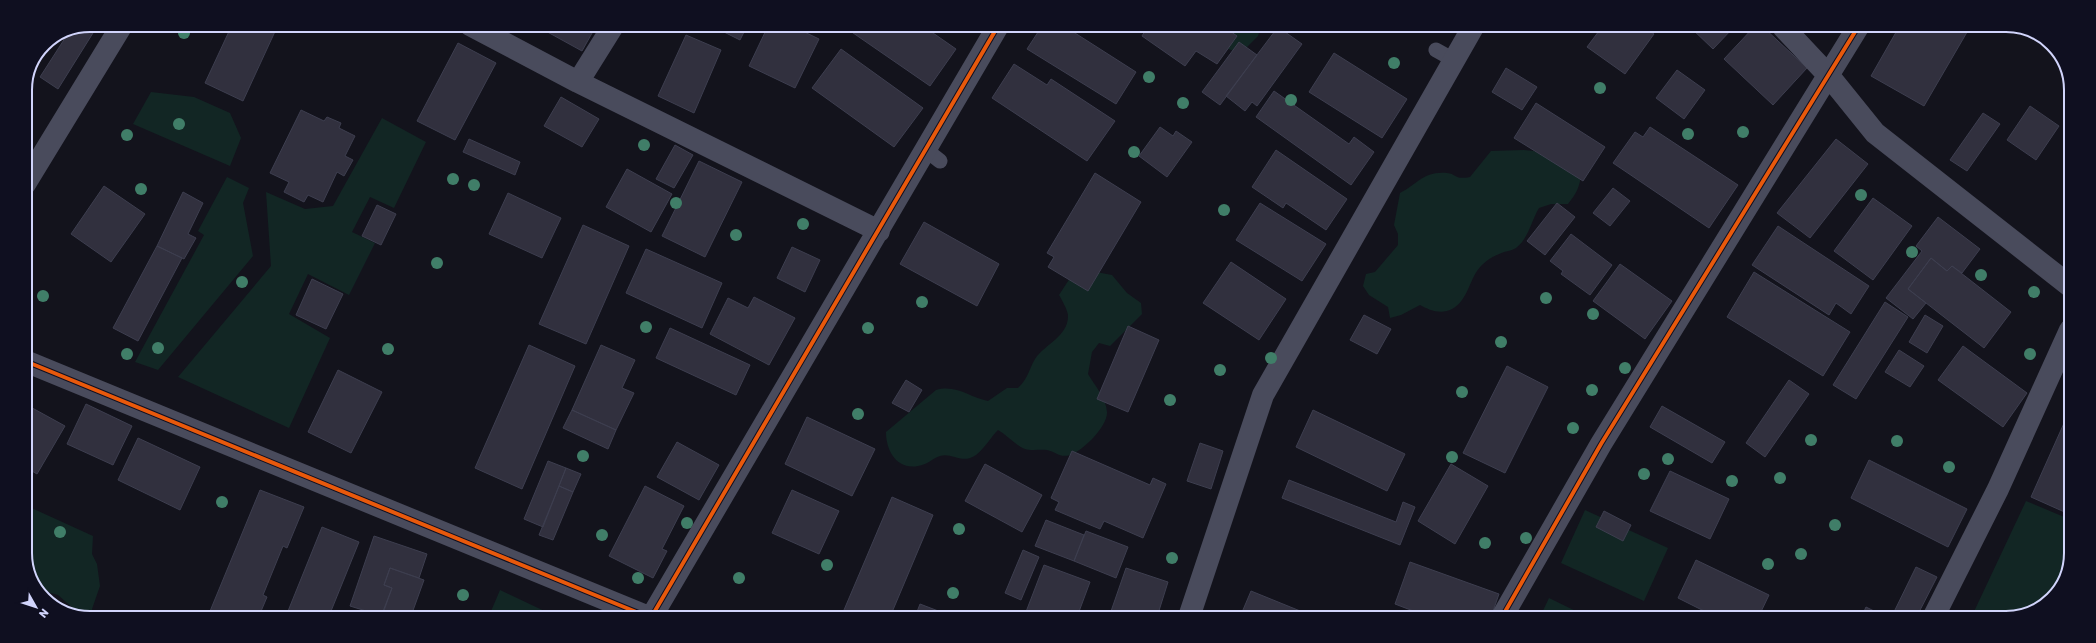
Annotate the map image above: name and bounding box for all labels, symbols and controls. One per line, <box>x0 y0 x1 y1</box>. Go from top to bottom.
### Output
north arrow <box>16 587 56 627</box>
text: N <box>36 606 51 620</box>

